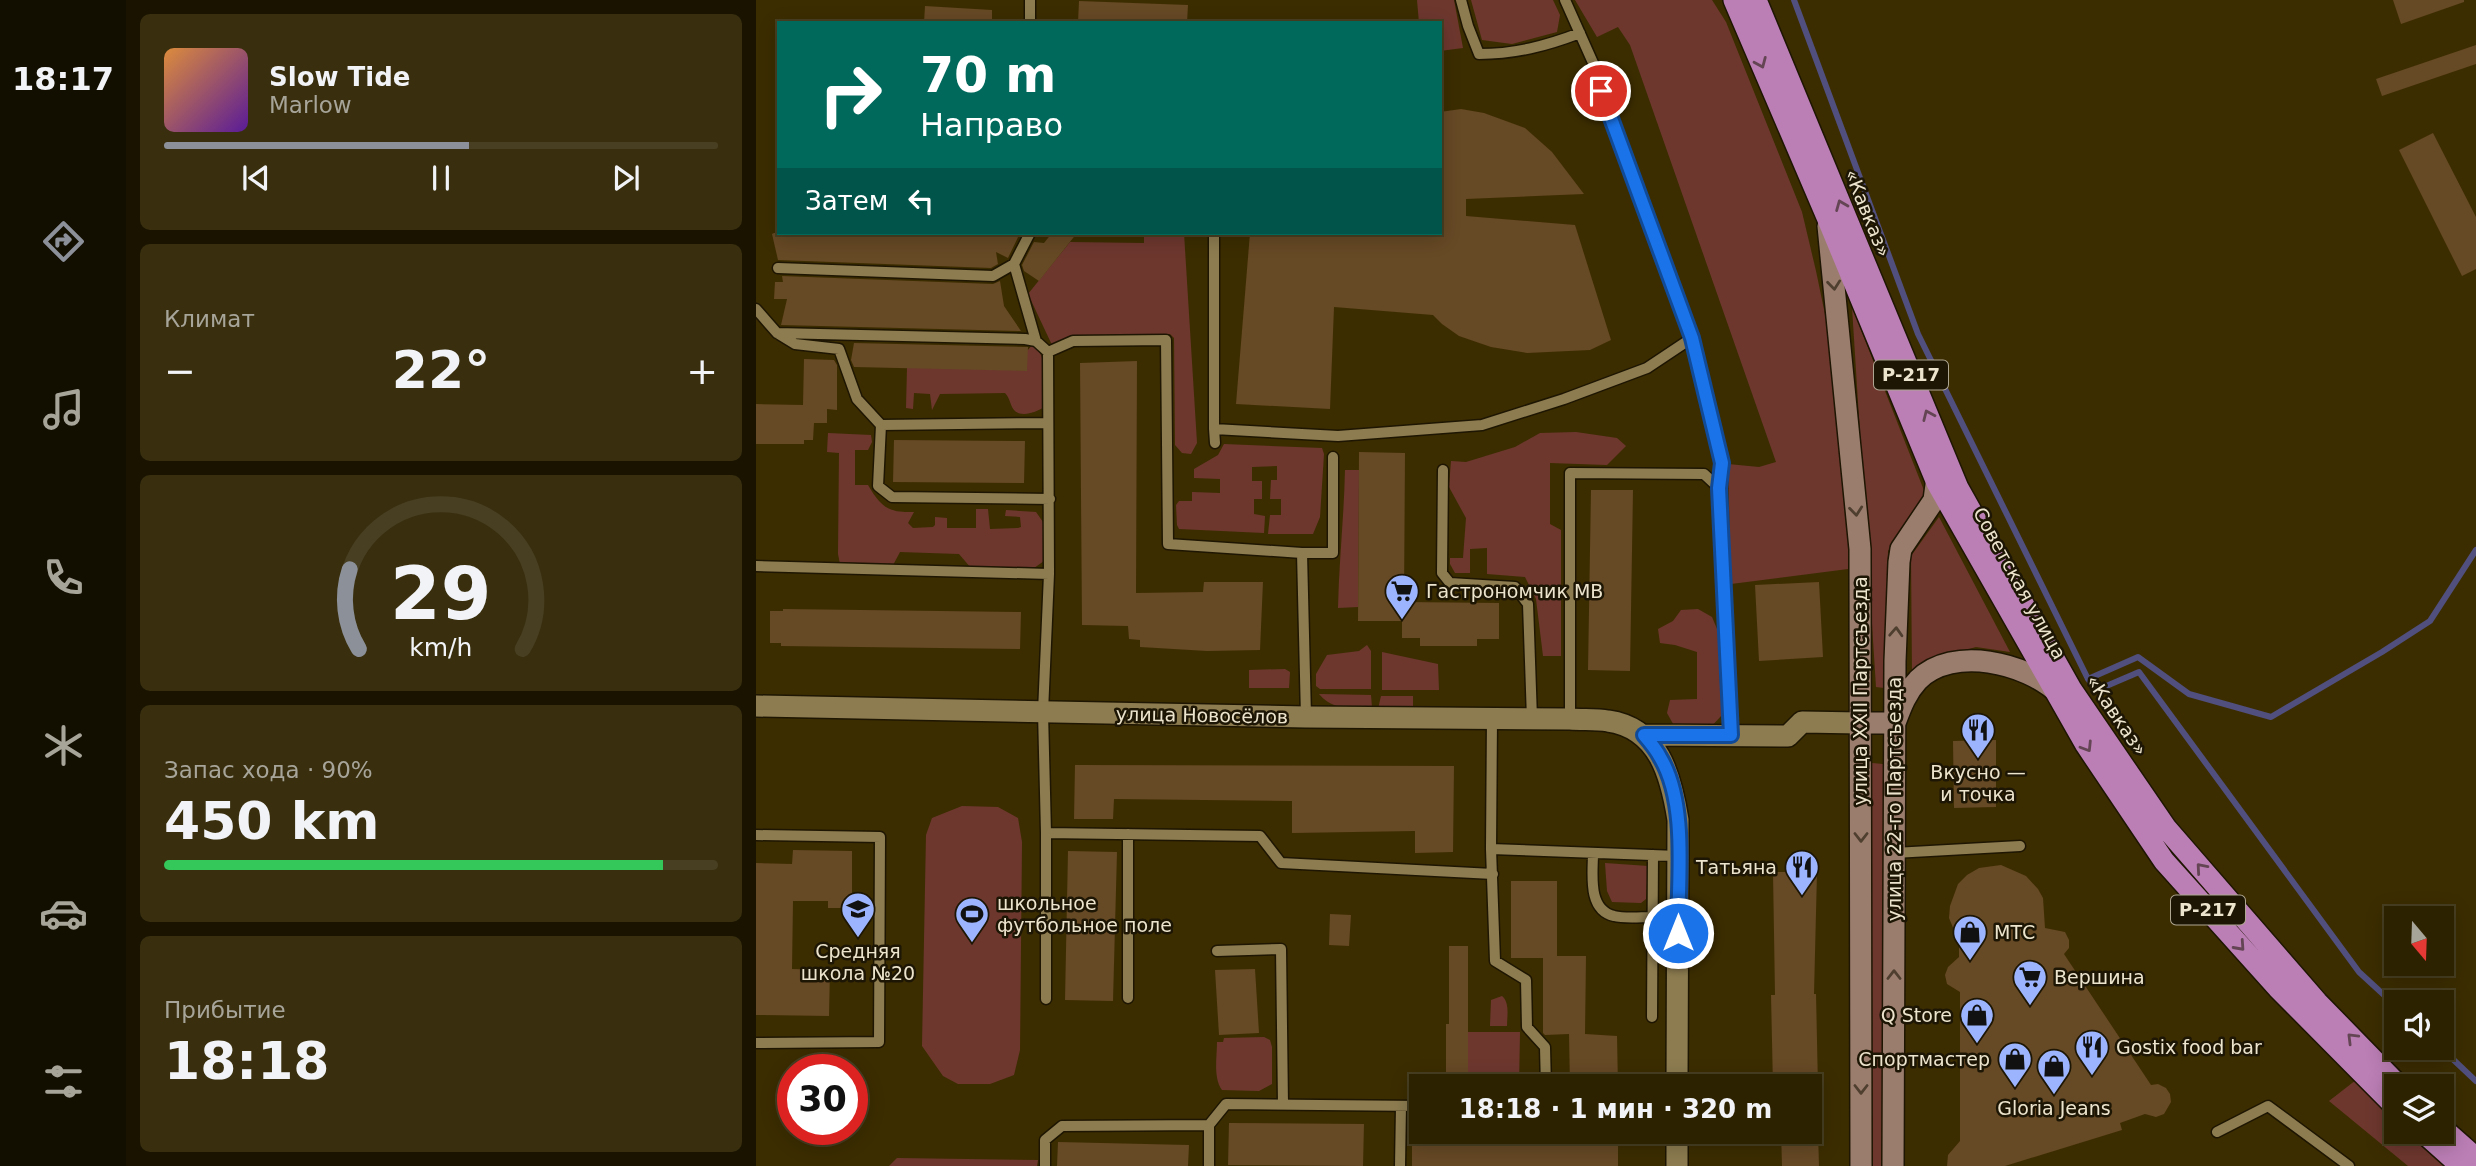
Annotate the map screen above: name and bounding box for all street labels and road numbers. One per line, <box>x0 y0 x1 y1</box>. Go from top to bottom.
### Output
street label: «Кавказ» <box>1840 166 1896 260</box>
road number: Р-217 <box>1874 360 1948 390</box>
street label: Советская улица <box>1969 503 2071 663</box>
street label: улица XXII Партсъезда <box>1849 576 1871 806</box>
street label: «Кавказ» <box>2082 670 2152 760</box>
street label: улица 22-го Партсъезда <box>1883 677 1905 921</box>
street label: улица Новосёлов <box>1116 702 1288 728</box>
road number: Р-217 <box>2171 896 2245 925</box>

